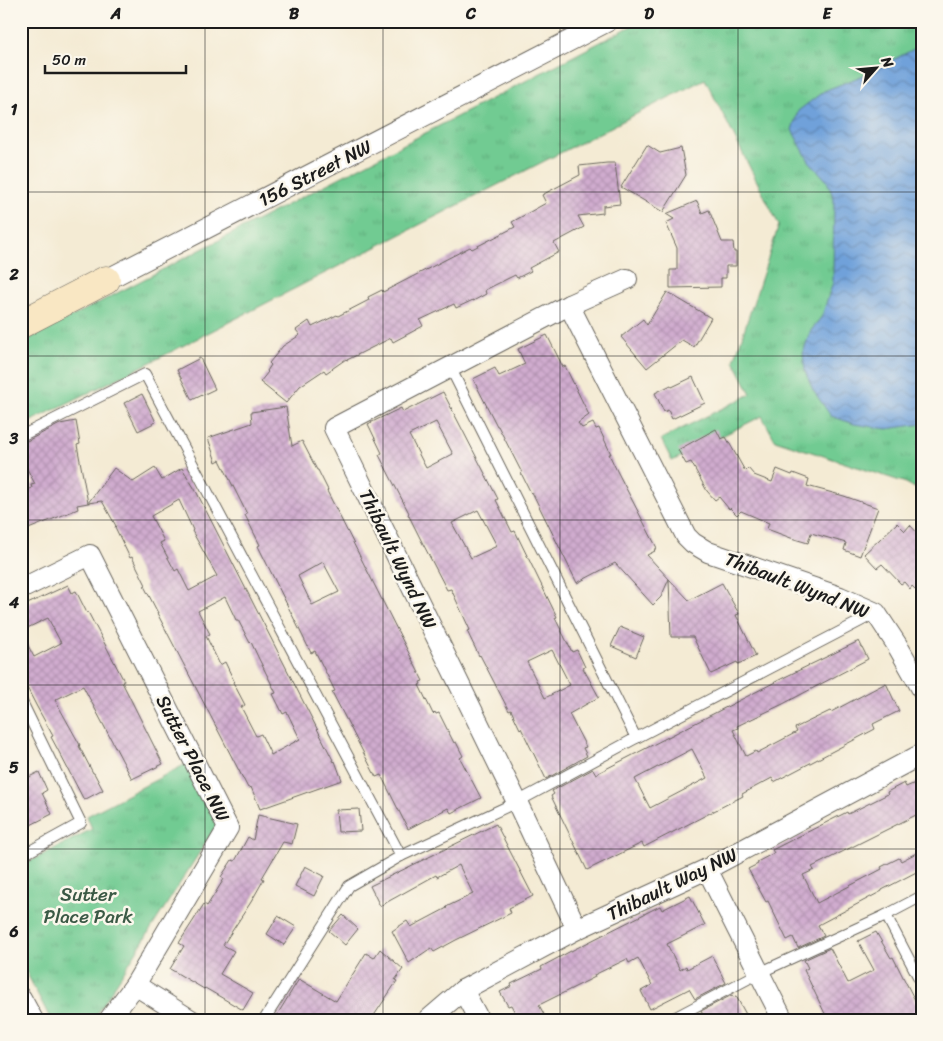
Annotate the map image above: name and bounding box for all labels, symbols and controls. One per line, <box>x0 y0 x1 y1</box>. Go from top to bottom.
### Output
text: A <box>110 0 121 28</box>
text: B <box>289 0 300 28</box>
text: C <box>465 0 477 28</box>
text: D <box>644 0 654 28</box>
text: E <box>823 0 833 28</box>
scale bar <box>45 42 186 74</box>
north arrow <box>850 42 900 92</box>
text: 50 m <box>52 47 87 73</box>
text: N <box>873 51 901 73</box>
text: 1 <box>11 95 18 124</box>
street label: 156 Street NW <box>252 130 378 216</box>
text: 2 <box>8 260 19 289</box>
text: 3 <box>9 424 19 453</box>
street label: Thibault Wynd NW <box>350 483 446 635</box>
street label: Thibault Wynd NW <box>720 542 874 628</box>
text: 4 <box>8 588 19 617</box>
street label: Sutter Place NW <box>147 689 239 828</box>
text: 5 <box>9 753 19 782</box>
street label: Thibault Way NW <box>601 838 743 930</box>
park label: Sutter Place Park <box>43 878 134 933</box>
text: 6 <box>8 917 19 946</box>

